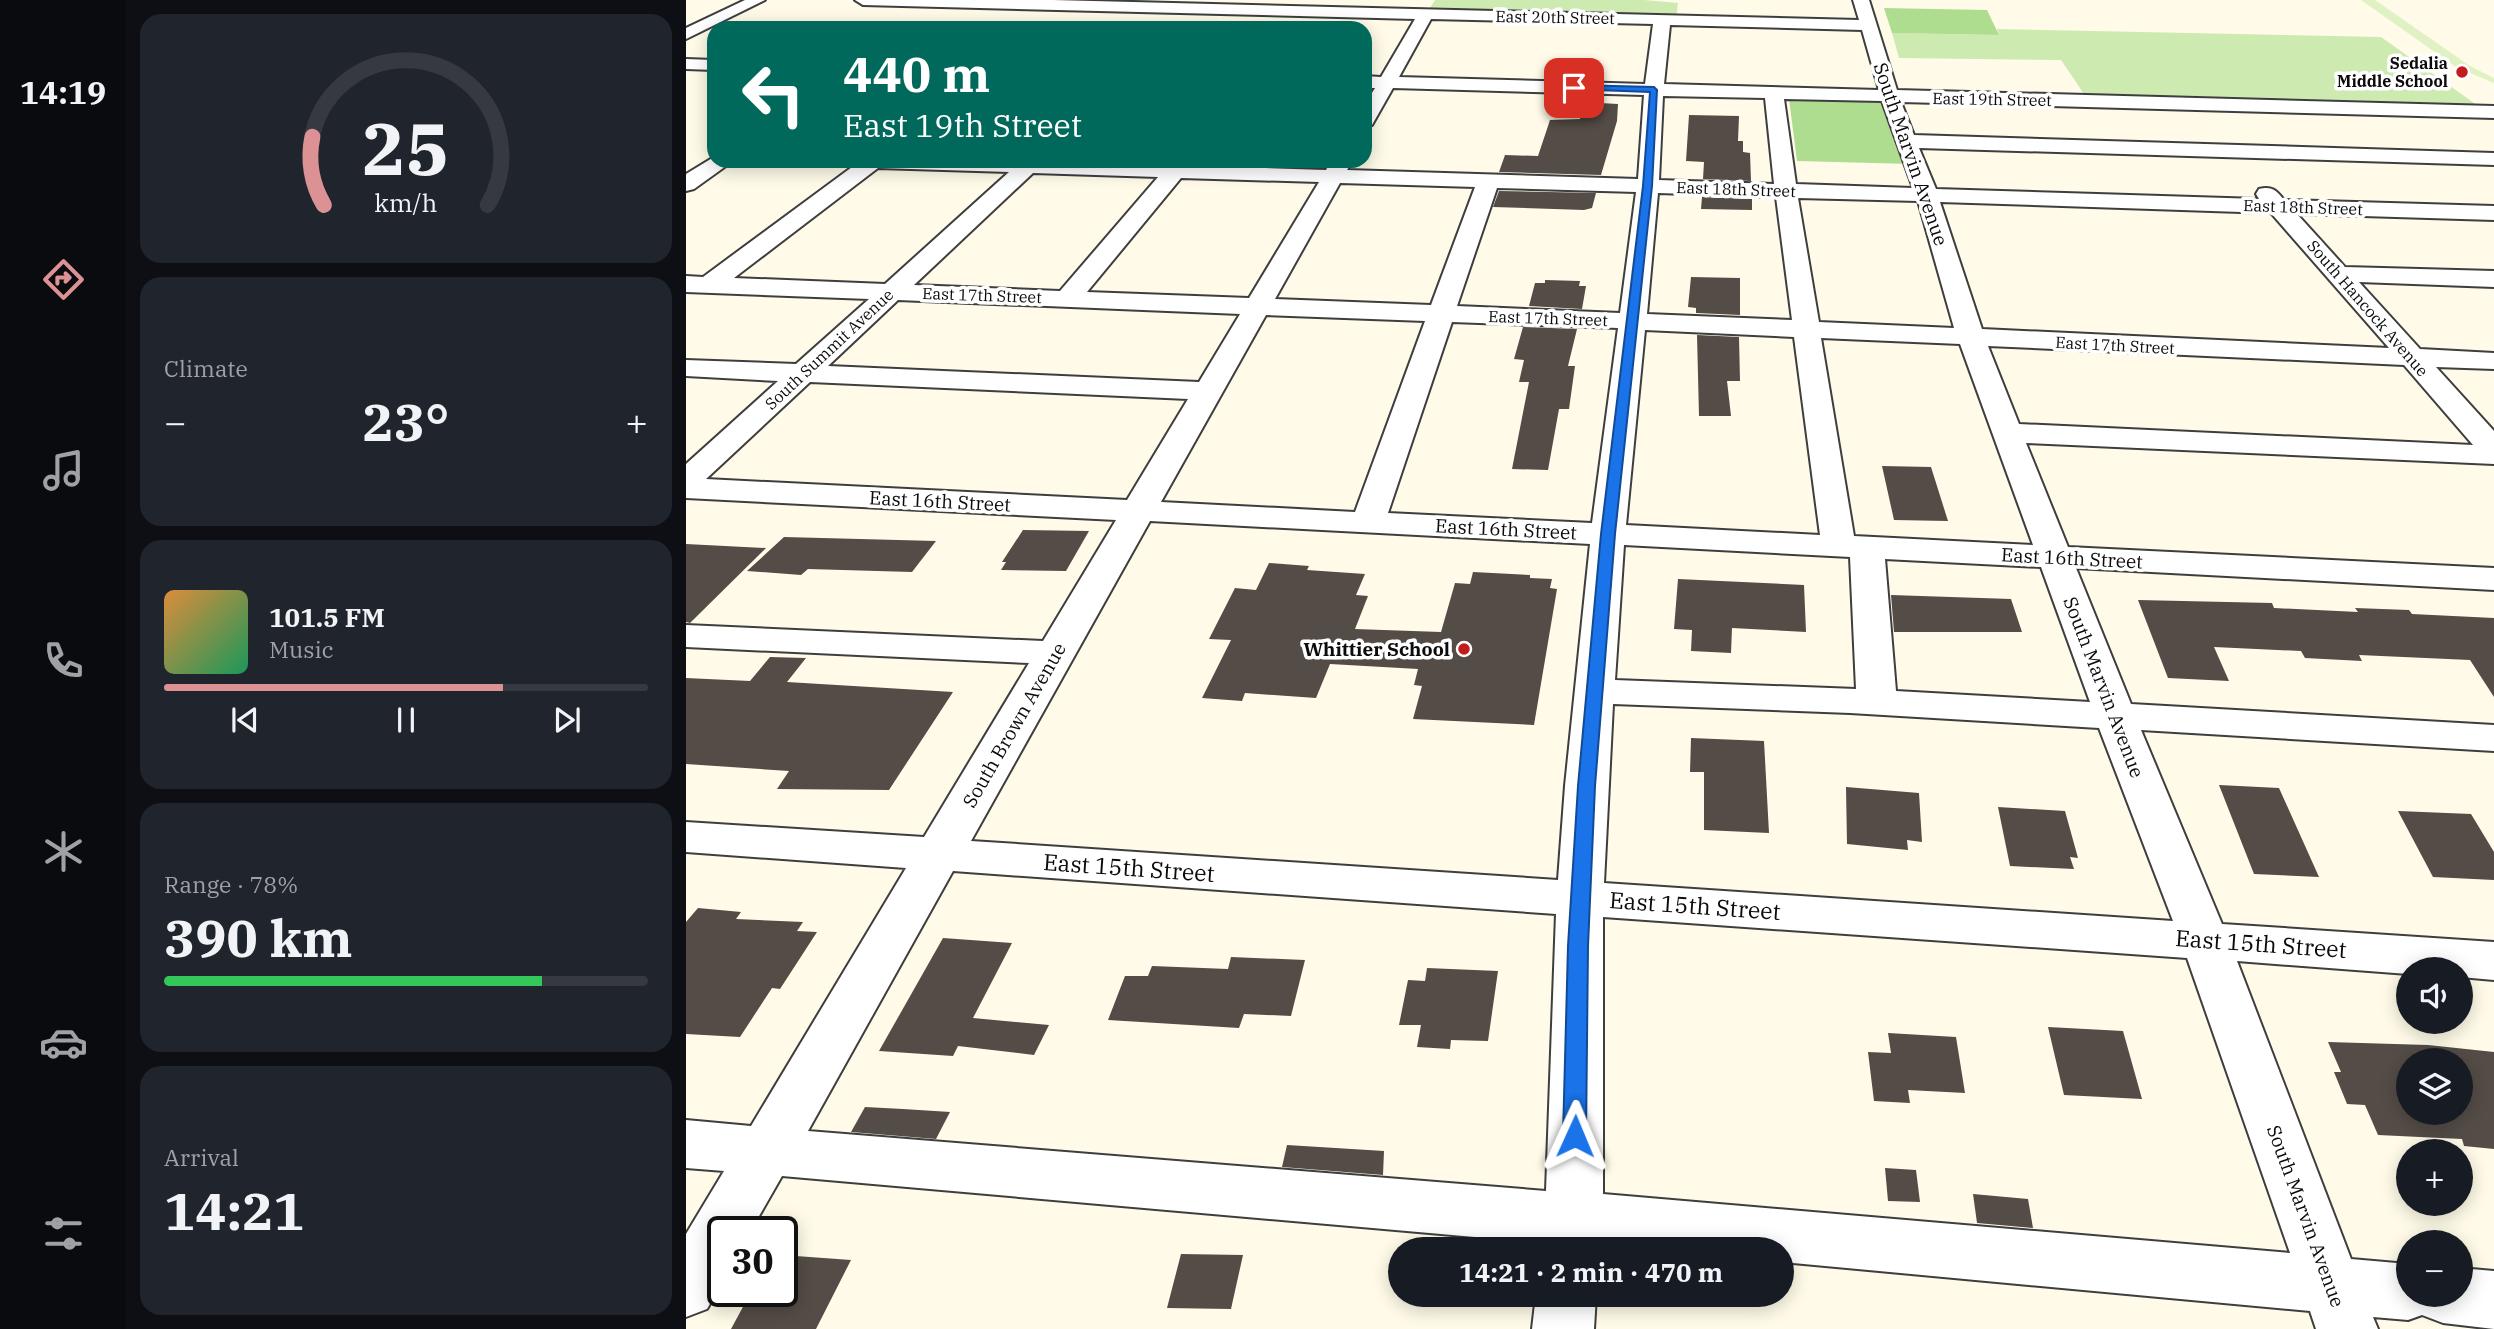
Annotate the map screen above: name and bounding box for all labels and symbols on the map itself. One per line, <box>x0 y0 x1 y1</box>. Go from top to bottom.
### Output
street label: East 20th Street <box>1495 6 1615 28</box>
place label: Sedalia Middle School <box>2337 53 2448 91</box>
pin <box>1544 58 1604 118</box>
street label: South Marvin Avenue <box>1868 59 1954 249</box>
marker: Sedalia Middle School <box>2454 64 2470 80</box>
street label: East 19th Street <box>1932 88 2052 110</box>
street label: East 18th Street <box>1676 177 1796 201</box>
street label: East 18th Street <box>2243 195 2363 219</box>
street label: South Hancock Avenue <box>2303 236 2433 380</box>
street label: East 17th Street <box>922 283 1042 307</box>
street label: South Summit Avenue <box>761 284 897 414</box>
street label: East 17th Street <box>1488 306 1608 330</box>
street label: East 17th Street <box>2055 332 2176 358</box>
street label: East 16th Street <box>868 485 1012 517</box>
street label: East 16th Street <box>1434 513 1578 545</box>
street label: East 16th Street <box>2000 542 2144 574</box>
street label: South Marvin Avenue <box>2058 593 2150 781</box>
place label: Whittier School <box>1304 637 1450 661</box>
street label: South Brown Avenue <box>957 638 1071 812</box>
marker: Whittier School <box>1456 641 1472 657</box>
street label: East 15th Street <box>1042 846 1216 888</box>
street label: East 15th Street <box>1608 884 1782 926</box>
street label: East 15th Street <box>2174 922 2348 964</box>
position arrow <box>1538 1099 1612 1173</box>
street label: South Marvin Avenue <box>2262 1122 2350 1310</box>
speed limit sign: 30 <box>707 1216 798 1307</box>

